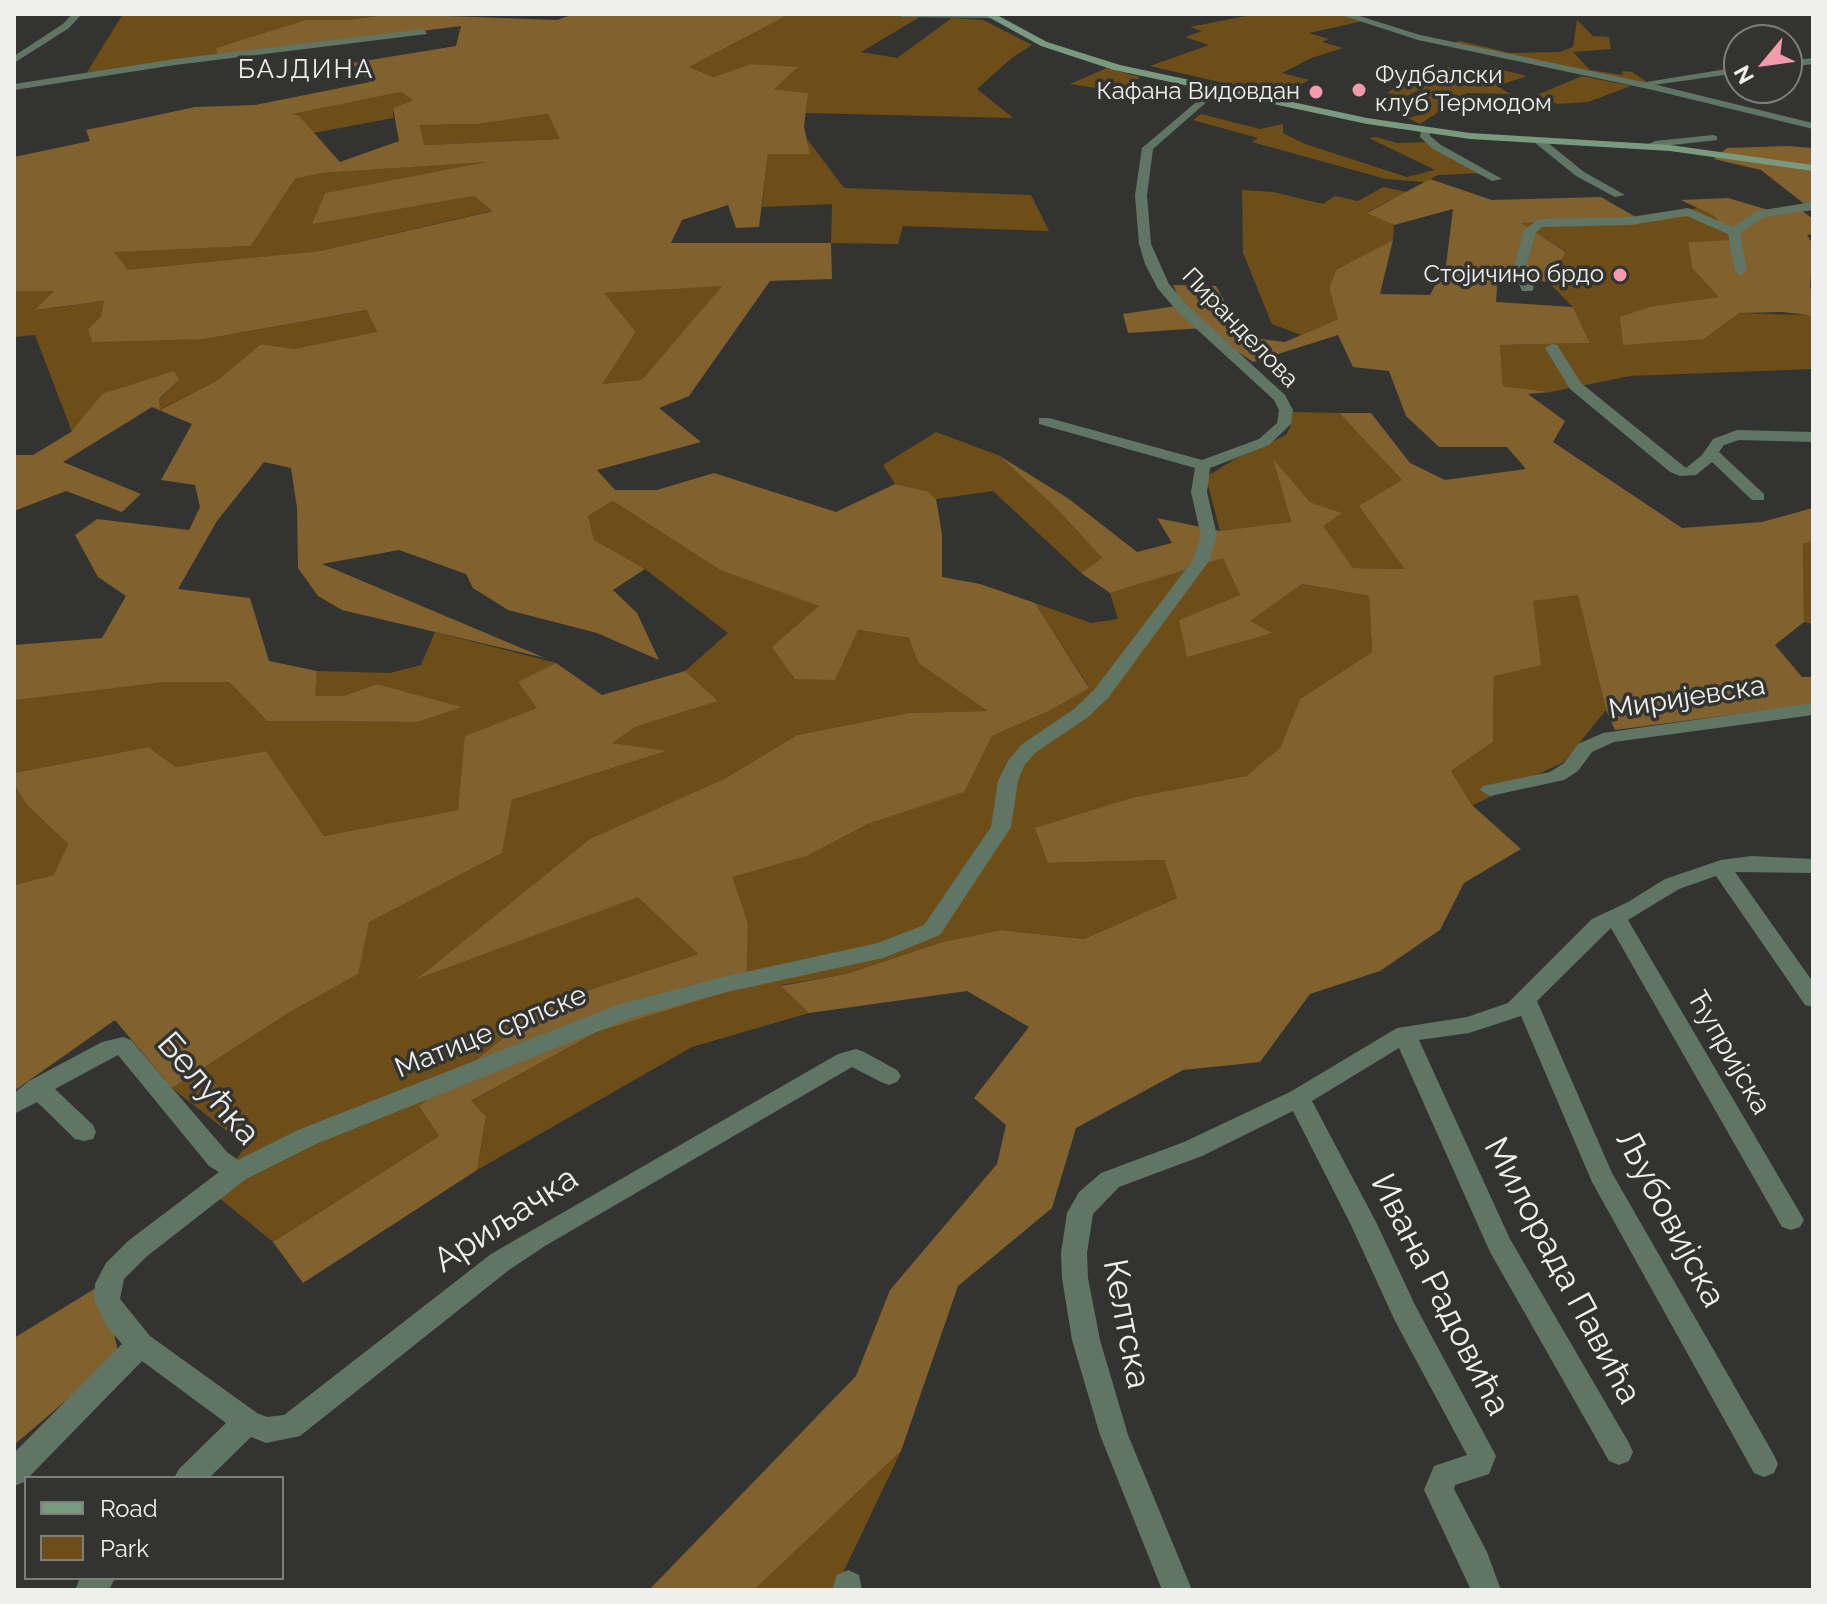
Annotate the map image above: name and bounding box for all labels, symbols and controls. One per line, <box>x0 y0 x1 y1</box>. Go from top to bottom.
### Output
north arrow <box>1723 24 1803 104</box>
district label: БАЈДИНА <box>238 54 374 86</box>
text: N <box>1728 61 1759 88</box>
place label: Фудбалски клуб Термодом <box>1375 62 1552 118</box>
place label: Кафана Видовдан <box>1096 78 1300 106</box>
marker: Фудбалски клуб Термодом <box>1350 81 1368 99</box>
marker: Кафана Видовдан <box>1307 83 1325 101</box>
place label: Стојичино брдо <box>1424 261 1604 289</box>
street label: Пиранделова <box>1176 262 1304 394</box>
marker: Стојичино брдо <box>1611 266 1629 284</box>
street label: Миријевска <box>1606 669 1768 727</box>
street label: Матице српске <box>390 978 592 1086</box>
street label: Ћупријска <box>1680 985 1778 1121</box>
street label: Белућка <box>148 1024 268 1154</box>
street label: Љубовијска <box>1606 1124 1734 1314</box>
street label: Милорада Павића <box>1475 1131 1649 1411</box>
street label: Ариљачка <box>426 1158 586 1282</box>
street label: Ивана Радовића <box>1361 1167 1519 1423</box>
street label: Келтска <box>1093 1256 1159 1392</box>
legend <box>24 1476 284 1580</box>
text: Road <box>100 1494 158 1523</box>
text: Park <box>100 1534 149 1563</box>

